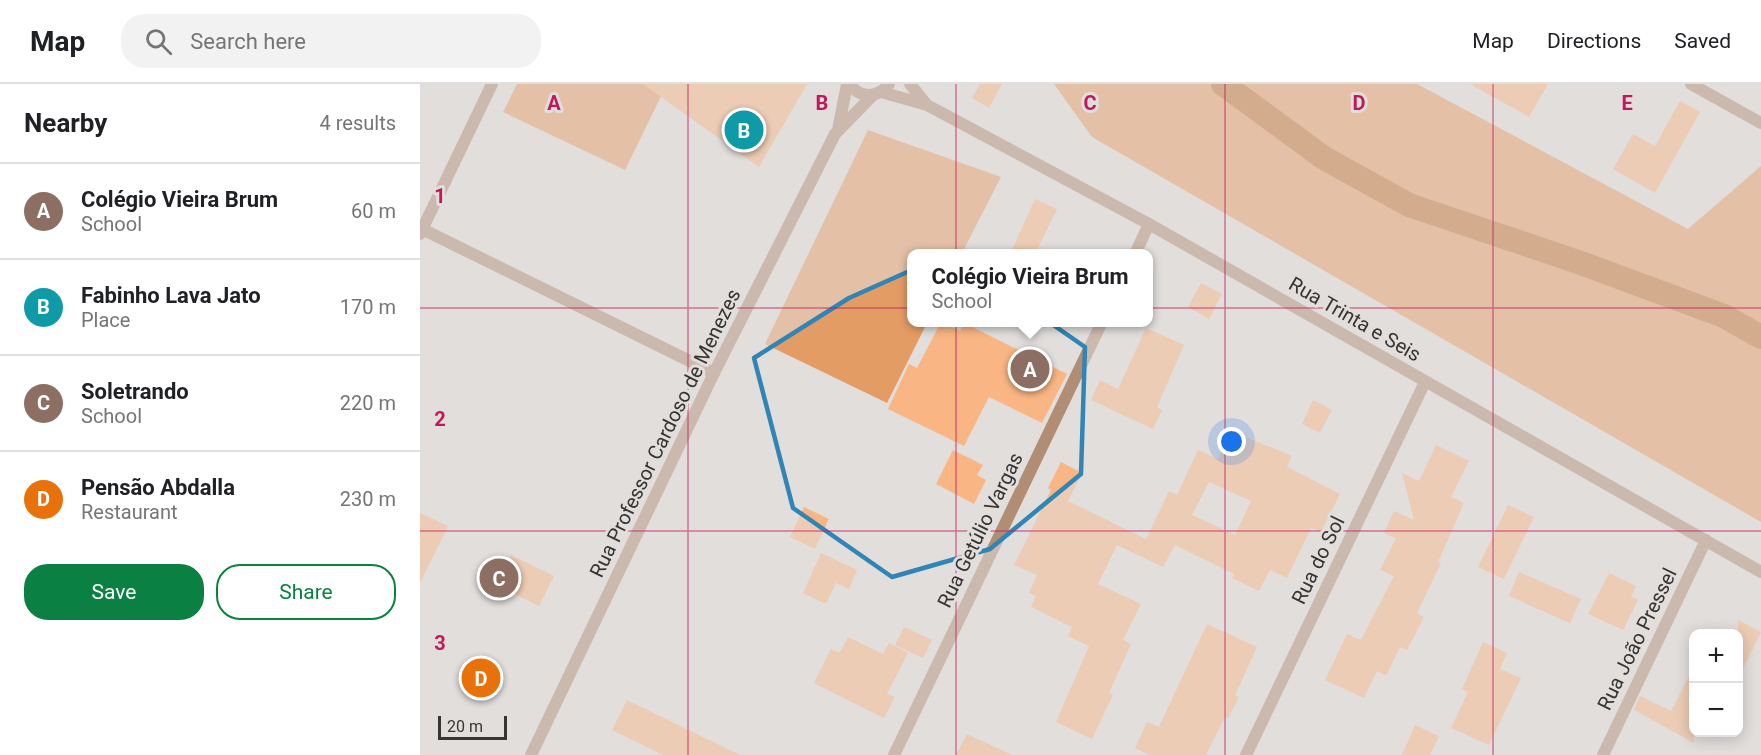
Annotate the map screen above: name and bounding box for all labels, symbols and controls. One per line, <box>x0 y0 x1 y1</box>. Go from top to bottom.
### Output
search box <box>121 14 541 68</box>
text: Map <box>30 25 85 58</box>
icon: search <box>142 25 175 58</box>
text: Search here <box>190 29 306 54</box>
text: Map <box>1472 29 1514 53</box>
text: Directions <box>1547 29 1641 53</box>
text: Saved <box>1674 29 1731 53</box>
text: A <box>547 91 561 115</box>
text: B <box>816 91 828 115</box>
text: C <box>1083 91 1097 115</box>
text: D <box>1353 91 1366 115</box>
text: E <box>1621 91 1633 115</box>
text: Nearby <box>24 108 107 138</box>
pin: B <box>724 108 764 152</box>
text: 4 results <box>320 111 396 135</box>
text: 1 <box>434 184 446 208</box>
text: Colégio Vieira Brum <box>81 187 278 212</box>
text: A <box>37 199 50 223</box>
text: 60 m <box>351 199 396 223</box>
text: School <box>81 212 142 236</box>
popup <box>907 249 1153 327</box>
text: Colégio Vieira Brum <box>931 264 1129 289</box>
street label: Rua Trinta e Seis <box>1285 272 1425 366</box>
text: Fabinho Lava Jato <box>81 283 261 308</box>
street label: Rua Professor Cardoso de Menezes <box>585 285 745 581</box>
text: School <box>931 289 992 313</box>
text: B <box>37 295 50 319</box>
text: 170 m <box>340 295 396 319</box>
text: Place <box>81 308 130 332</box>
pin: A <box>1010 346 1050 392</box>
text: Soletrando <box>81 379 189 404</box>
text: C <box>37 391 50 415</box>
text: 220 m <box>340 391 396 415</box>
text: School <box>81 404 142 428</box>
text: 2 <box>434 407 446 431</box>
your location <box>1217 427 1246 456</box>
street label: Rua Getúlio Vargas <box>932 449 1028 611</box>
text: Pensão Abdalla <box>81 475 235 500</box>
text: D <box>37 487 50 511</box>
text: 230 m <box>340 487 396 511</box>
text: Restaurant <box>81 500 178 524</box>
street label: Rua do Sol <box>1286 512 1350 608</box>
pin: C <box>480 556 518 600</box>
button: Save <box>24 564 204 620</box>
button: Share <box>216 564 396 620</box>
street label: Rua João Pressel <box>1592 564 1682 714</box>
map controls <box>1689 629 1743 737</box>
button: + <box>1689 629 1743 683</box>
text: 3 <box>434 631 446 655</box>
pin: D <box>462 656 500 700</box>
button: − <box>1689 683 1743 737</box>
scale bar <box>438 713 507 740</box>
text: 20 m <box>447 717 483 736</box>

